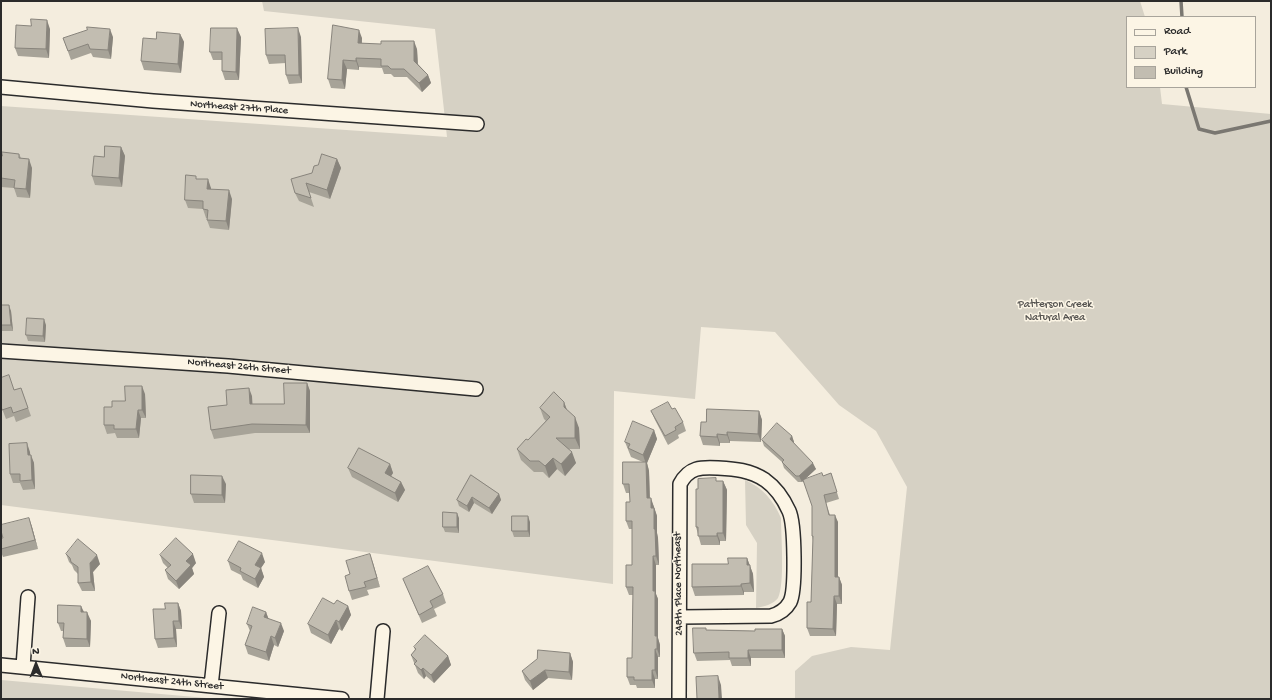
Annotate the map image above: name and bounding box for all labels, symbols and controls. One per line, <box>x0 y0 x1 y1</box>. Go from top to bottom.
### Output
legend <box>1126 16 1256 88</box>
text: Road <box>1164 25 1190 39</box>
text: Park <box>1164 45 1187 59</box>
text: Building <box>1164 65 1203 79</box>
street label: Northeast 27th Place <box>190 98 288 118</box>
park label: Patterson Creek Natural Area <box>1018 298 1092 324</box>
street label: Northeast 26th Street <box>187 356 291 378</box>
street label: 248th Place Northeast <box>671 532 687 636</box>
north arrow <box>16 644 56 684</box>
text: N <box>32 646 39 658</box>
street label: Northeast 24th Street <box>120 670 224 694</box>

